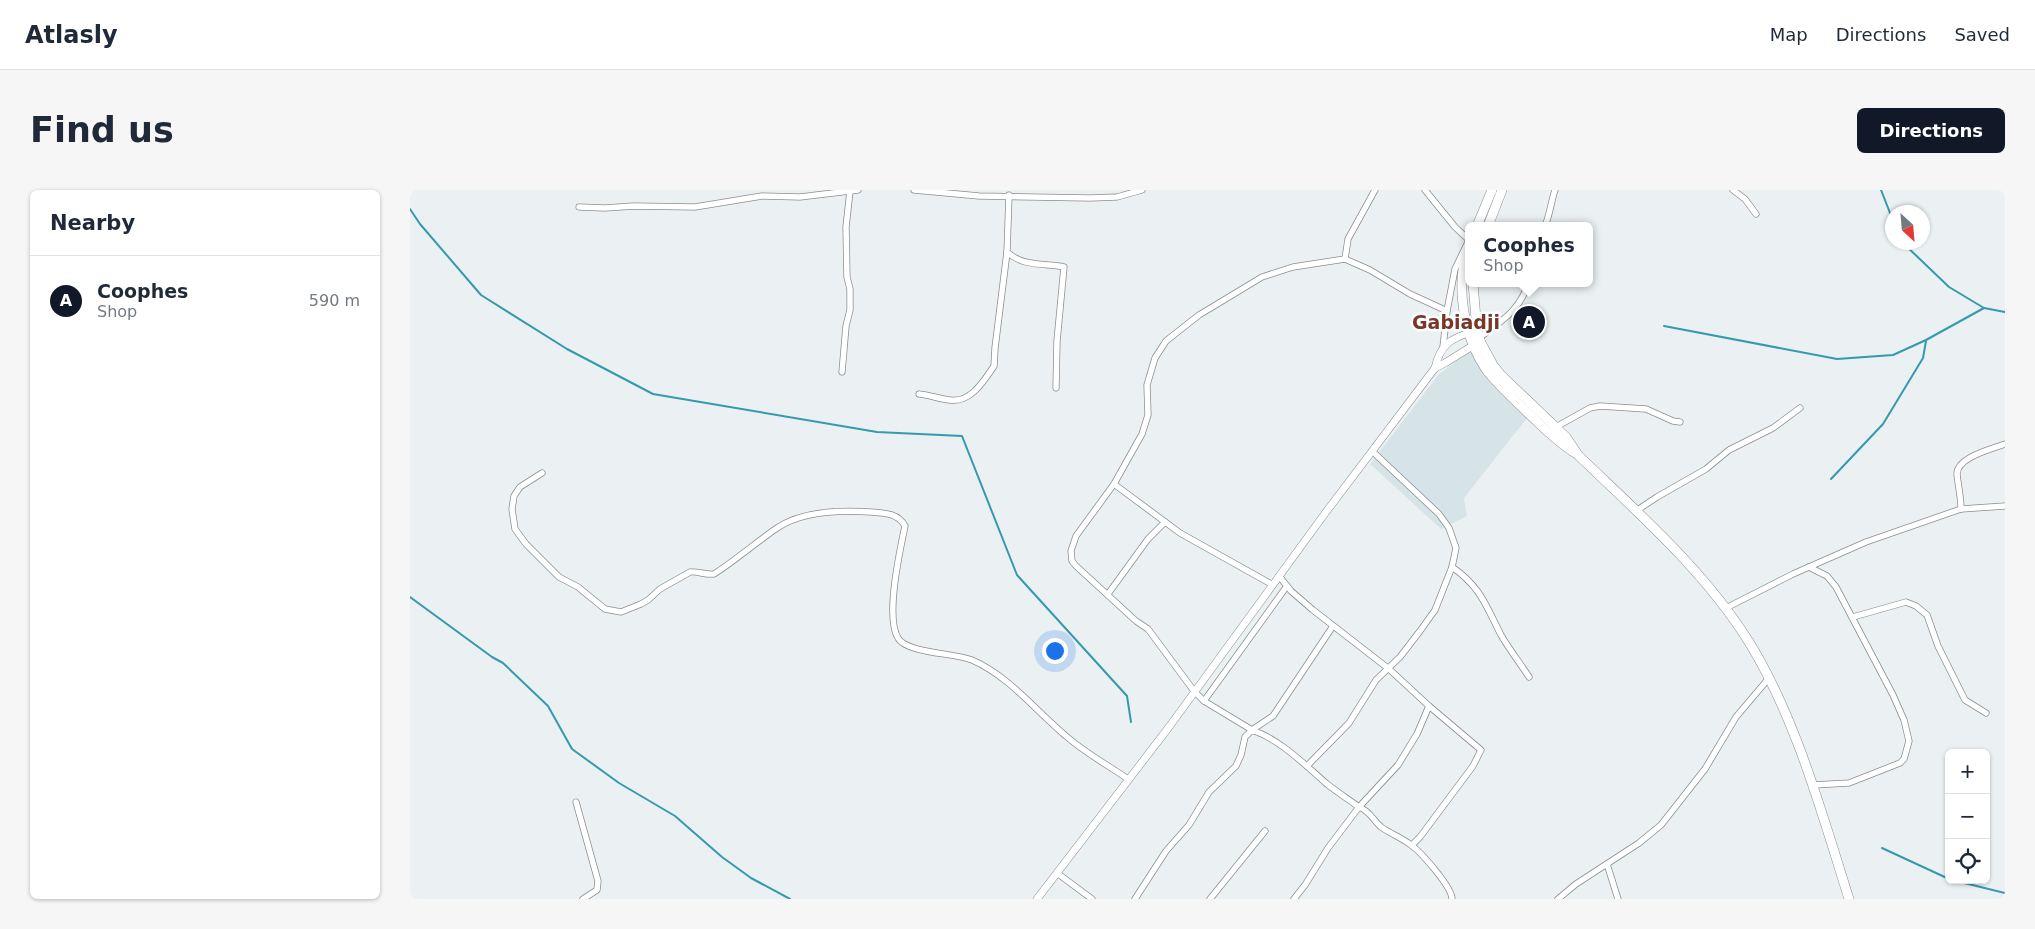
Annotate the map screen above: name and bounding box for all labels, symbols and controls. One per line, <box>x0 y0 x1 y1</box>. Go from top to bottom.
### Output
text: Atlasly <box>25 21 118 49</box>
text: Map <box>1770 24 1808 45</box>
text: Directions <box>1836 24 1926 45</box>
text: Saved <box>1954 24 2010 45</box>
button: Directions <box>1857 108 2005 153</box>
text: Find us <box>30 110 174 150</box>
north arrow <box>1885 205 1930 250</box>
text: Nearby <box>50 211 135 235</box>
popup <box>1465 222 1593 287</box>
text: Coophes <box>1483 234 1575 256</box>
text: Shop <box>1483 256 1524 275</box>
text: Coophes <box>97 280 188 302</box>
text: A <box>60 291 72 310</box>
text: 590 m <box>309 291 360 310</box>
text: Shop <box>97 302 137 321</box>
pin: A <box>1513 303 1545 341</box>
district label: Gabiadji <box>1412 311 1500 333</box>
your location <box>1042 638 1068 664</box>
map controls <box>1945 749 1990 884</box>
button: + <box>1945 749 1990 794</box>
button: − <box>1945 794 1990 839</box>
button: locate <box>1945 839 1990 884</box>

